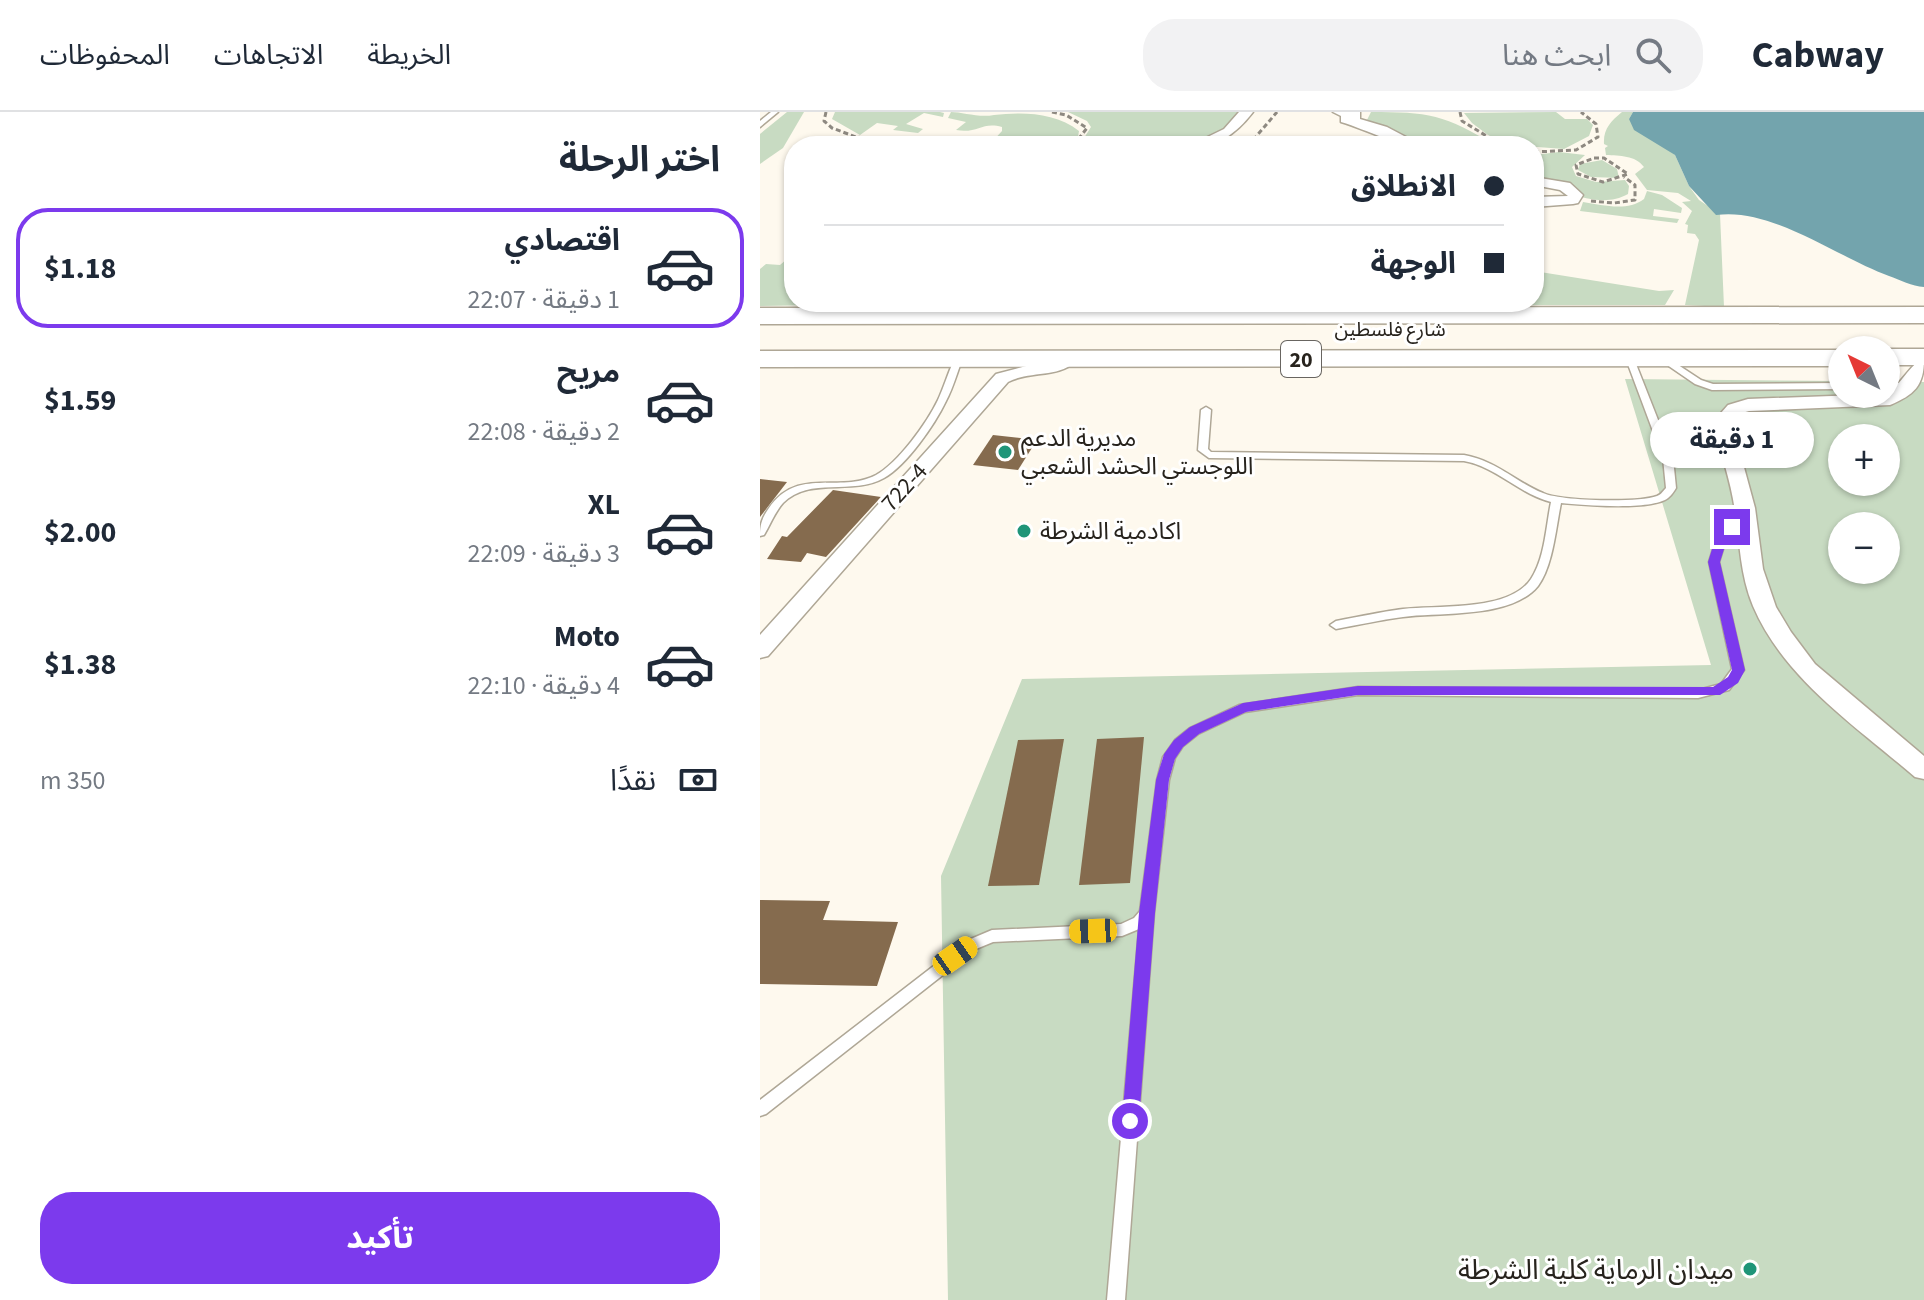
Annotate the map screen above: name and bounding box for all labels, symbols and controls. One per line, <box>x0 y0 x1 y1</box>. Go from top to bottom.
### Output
search box <box>1143 19 1703 91</box>
text: Cabway <box>1751 28 1884 82</box>
icon: search <box>1631 33 1675 77</box>
text: ابحث هنا <box>1502 34 1611 77</box>
text: المحفوظات <box>40 35 170 75</box>
text: الاتجاهات <box>214 35 323 75</box>
text: الخريطة <box>367 35 451 75</box>
text: اختر الرحلة <box>559 134 720 185</box>
text: الانطلاق <box>1351 165 1456 208</box>
text: اقتصادي <box>505 219 620 262</box>
icon: car <box>644 232 716 304</box>
text: الوجهة <box>1371 242 1456 285</box>
text: $1.18 <box>44 247 116 290</box>
text: 1 دقيقة · 22:07 <box>468 281 620 318</box>
street label: شارع فلسطين <box>1334 316 1446 344</box>
north arrow <box>1828 336 1900 408</box>
map controls <box>1828 336 1900 584</box>
road number: 20 <box>1281 341 1321 377</box>
text: مريح <box>557 351 620 394</box>
icon: car <box>644 364 716 436</box>
text: $1.59 <box>44 379 116 422</box>
callout: 1 دقيقة <box>1650 411 1814 467</box>
text: 2 دقيقة · 22:08 <box>468 413 620 450</box>
place label: مديرية الدعم اللوجستي الحشد الشعبي <box>1021 421 1253 485</box>
text: 1 دقيقة <box>1690 421 1774 458</box>
button: + <box>1828 424 1900 496</box>
marker: مديرية الدعم اللوجستي الحشد الشعبي <box>996 443 1014 461</box>
street label: 722-4 <box>873 455 936 520</box>
text: XL <box>587 483 620 526</box>
icon: car <box>644 496 716 568</box>
route end <box>1714 509 1750 545</box>
text: $2.00 <box>44 511 116 554</box>
button: − <box>1828 512 1900 584</box>
place label: اكادمية الشرطة <box>1040 514 1181 549</box>
marker: اكادمية الشرطة <box>1015 522 1033 540</box>
text: 3 دقيقة · 22:09 <box>468 535 620 572</box>
text: Moto <box>554 615 620 658</box>
icon: car <box>644 628 716 700</box>
text: $1.38 <box>44 643 116 686</box>
text: 4 دقيقة · 22:10 <box>468 667 620 704</box>
icon: cash <box>676 758 720 802</box>
text: نقدًا <box>610 759 656 802</box>
text: 350 m <box>40 762 106 799</box>
car <box>1069 918 1117 944</box>
car <box>928 932 982 980</box>
route start <box>1112 1103 1148 1139</box>
button: تأكيد <box>40 1192 720 1284</box>
place label: ميدان الرماية كلية الشرطة <box>1458 1250 1734 1290</box>
marker: ميدان الرماية كلية الشرطة <box>1741 1260 1759 1278</box>

